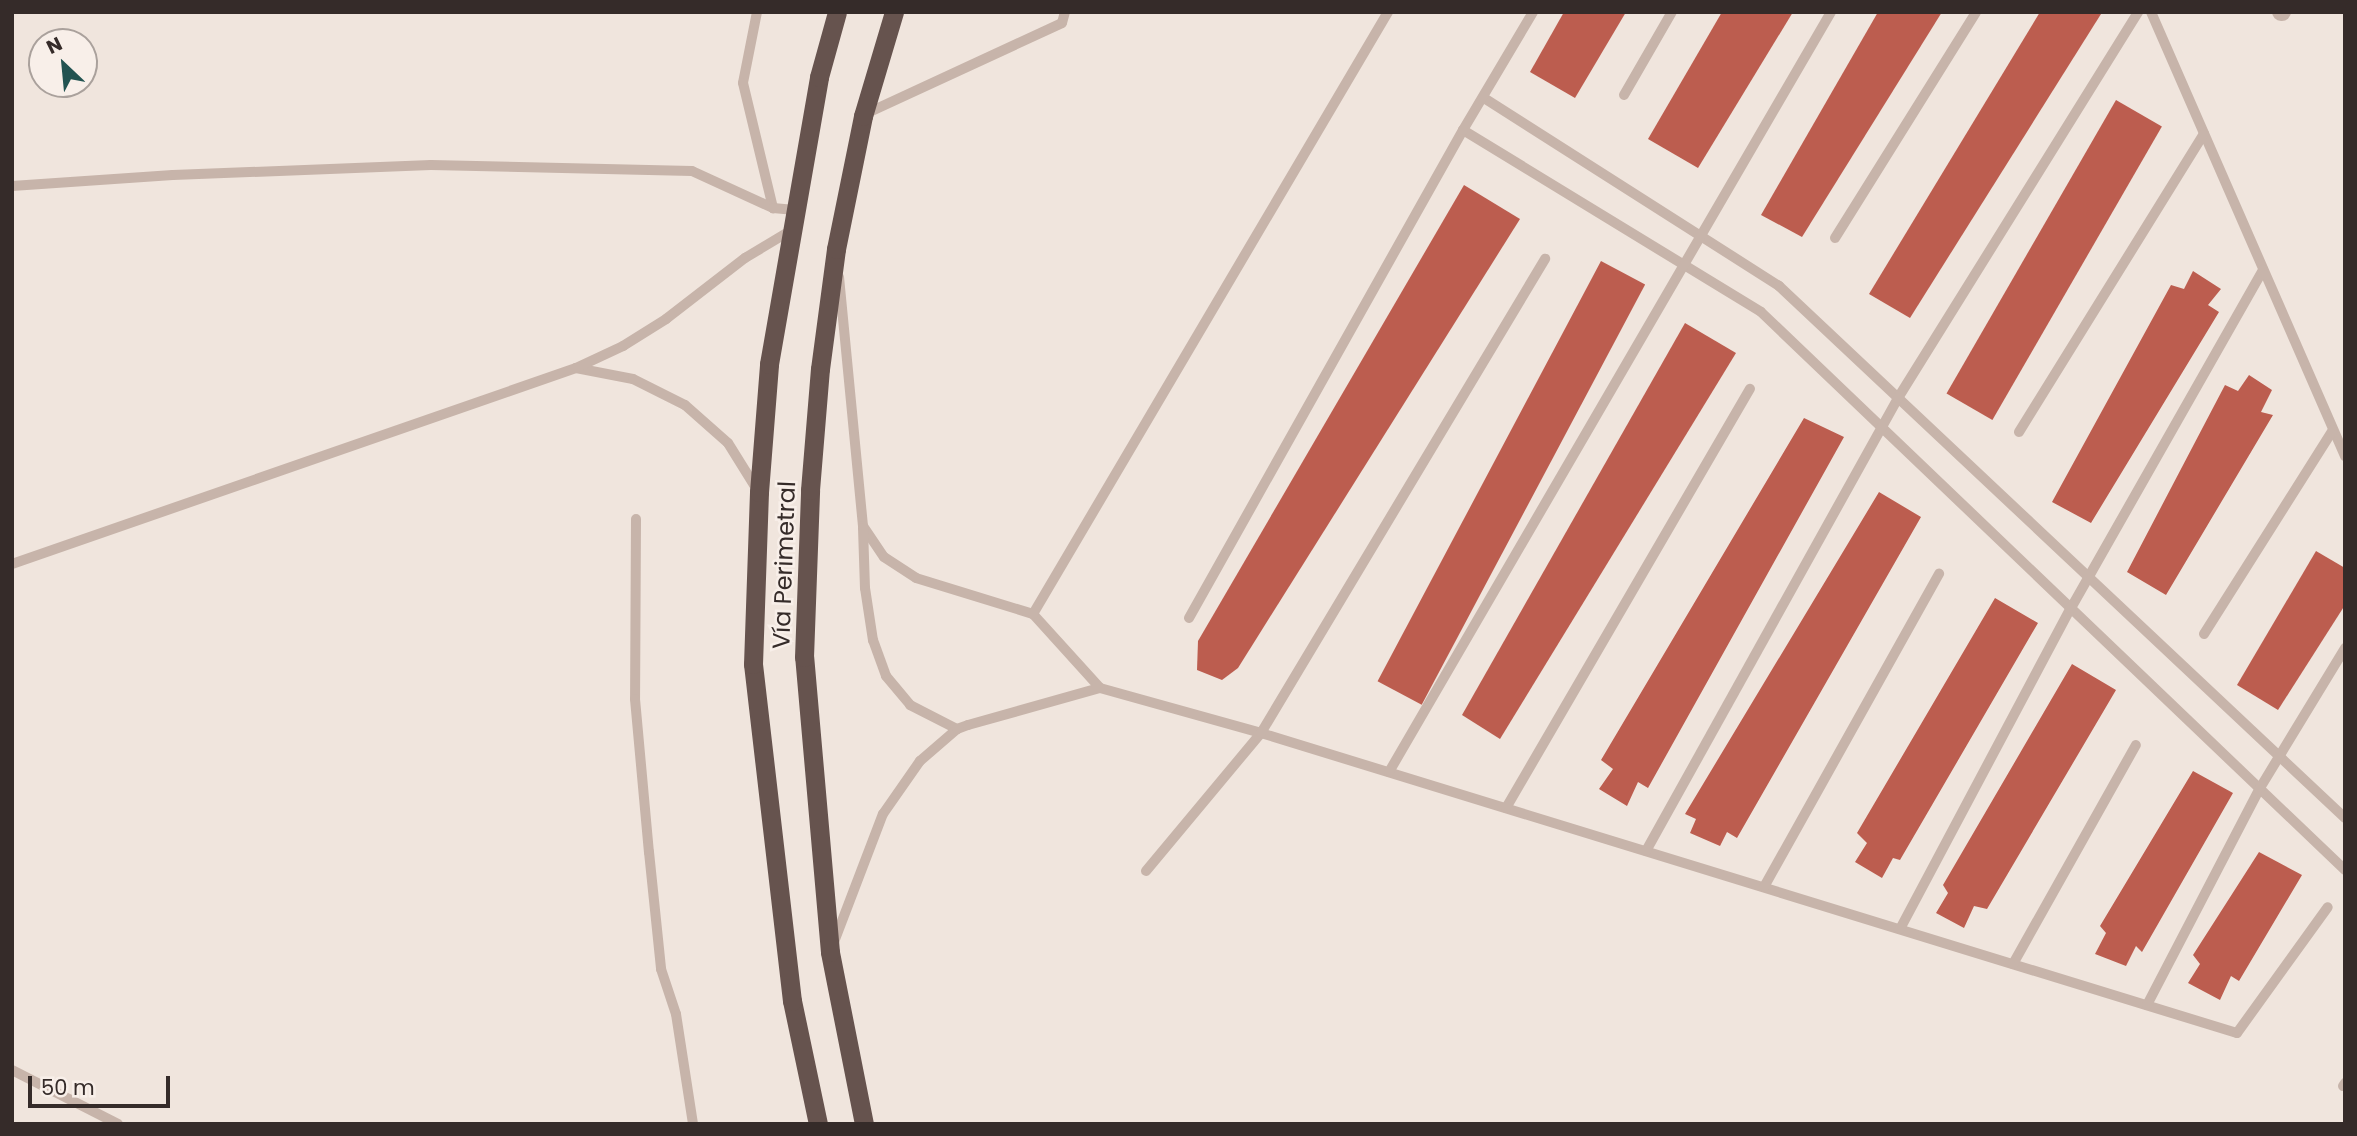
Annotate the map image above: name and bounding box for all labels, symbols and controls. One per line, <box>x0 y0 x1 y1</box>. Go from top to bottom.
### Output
north arrow <box>28 28 98 98</box>
text: N <box>42 30 67 61</box>
street label: Vía Perimetral <box>767 481 801 649</box>
scale bar <box>32 1062 173 1106</box>
text: 50 m <box>41 1073 95 1102</box>

